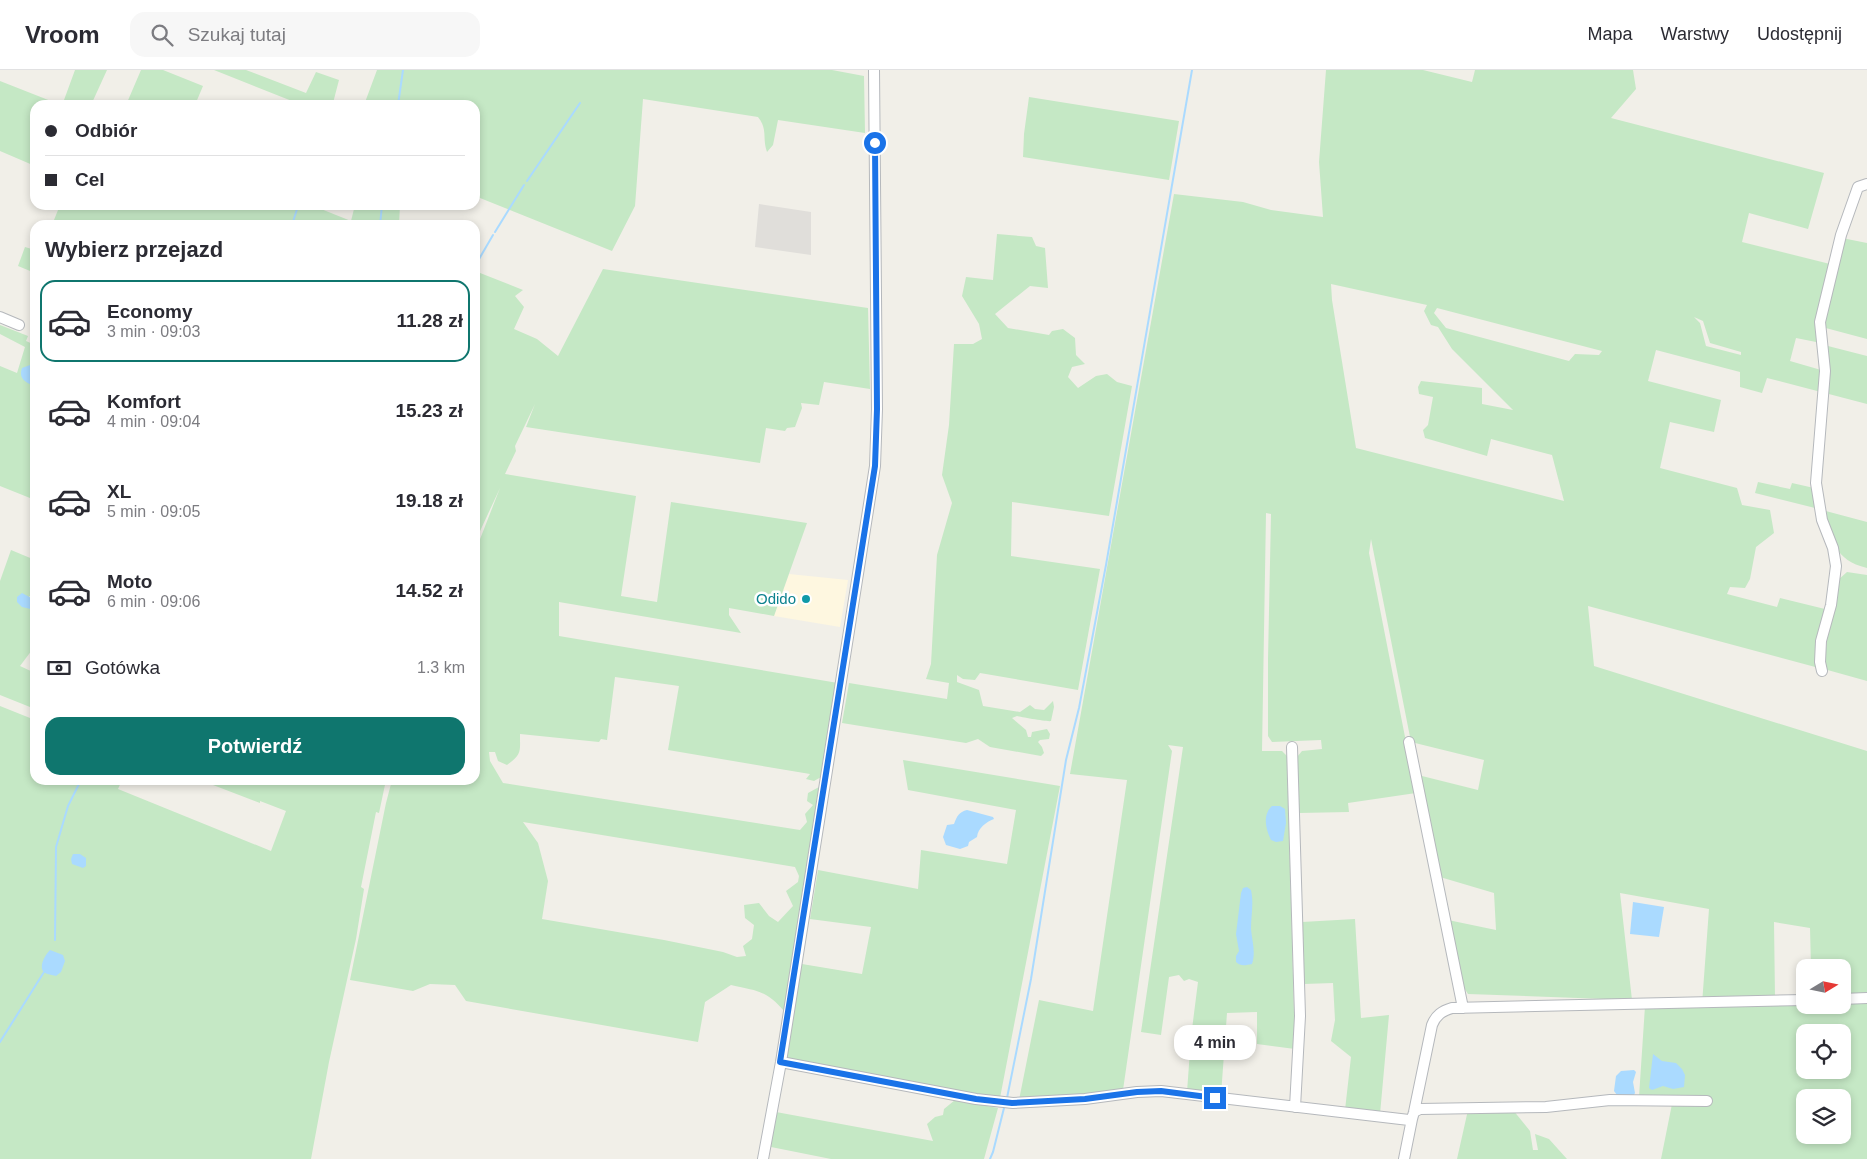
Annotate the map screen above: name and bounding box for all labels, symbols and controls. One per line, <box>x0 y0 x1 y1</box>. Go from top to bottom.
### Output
search box <box>130 12 480 57</box>
text: Vroom <box>25 21 100 48</box>
icon: search <box>148 21 176 49</box>
text: Szukaj tutaj <box>188 24 286 45</box>
text: Mapa <box>1588 24 1633 44</box>
text: Warstwy <box>1661 24 1729 44</box>
text: Udostępnij <box>1757 24 1842 44</box>
text: Odbiór <box>75 120 137 141</box>
route start <box>864 132 886 154</box>
text: Cel <box>75 169 105 190</box>
text: Wybierz przejazd <box>45 237 223 262</box>
icon: car <box>47 299 92 344</box>
text: Economy <box>107 301 193 322</box>
text: 11.28 zł <box>396 310 463 331</box>
text: 3 min · 09:03 <box>107 323 200 340</box>
icon: car <box>47 389 92 434</box>
text: Komfort <box>107 391 181 412</box>
text: 15.23 zł <box>395 400 463 421</box>
text: 4 min · 09:04 <box>107 413 200 430</box>
icon: car <box>47 479 92 524</box>
text: XL <box>107 481 131 502</box>
text: 19.18 zł <box>395 490 463 511</box>
text: 5 min · 09:05 <box>107 503 200 520</box>
icon: car <box>47 569 92 614</box>
text: Moto <box>107 571 152 592</box>
text: 14.52 zł <box>395 580 463 601</box>
place label: Odido <box>756 590 796 607</box>
text: 6 min · 09:06 <box>107 593 200 610</box>
marker: Odido <box>800 593 812 605</box>
icon: cash <box>45 654 73 682</box>
text: Gotówka <box>85 657 160 678</box>
text: 1.3 km <box>417 659 465 676</box>
button: Potwierdź <box>45 717 465 775</box>
north arrow <box>1796 959 1851 1014</box>
map controls <box>1796 959 1851 1144</box>
button: locate <box>1796 1024 1851 1079</box>
callout: 4 min <box>1174 1026 1256 1060</box>
text: 4 min <box>1194 1034 1236 1051</box>
route end <box>1204 1087 1226 1109</box>
button: layers <box>1796 1089 1851 1144</box>

